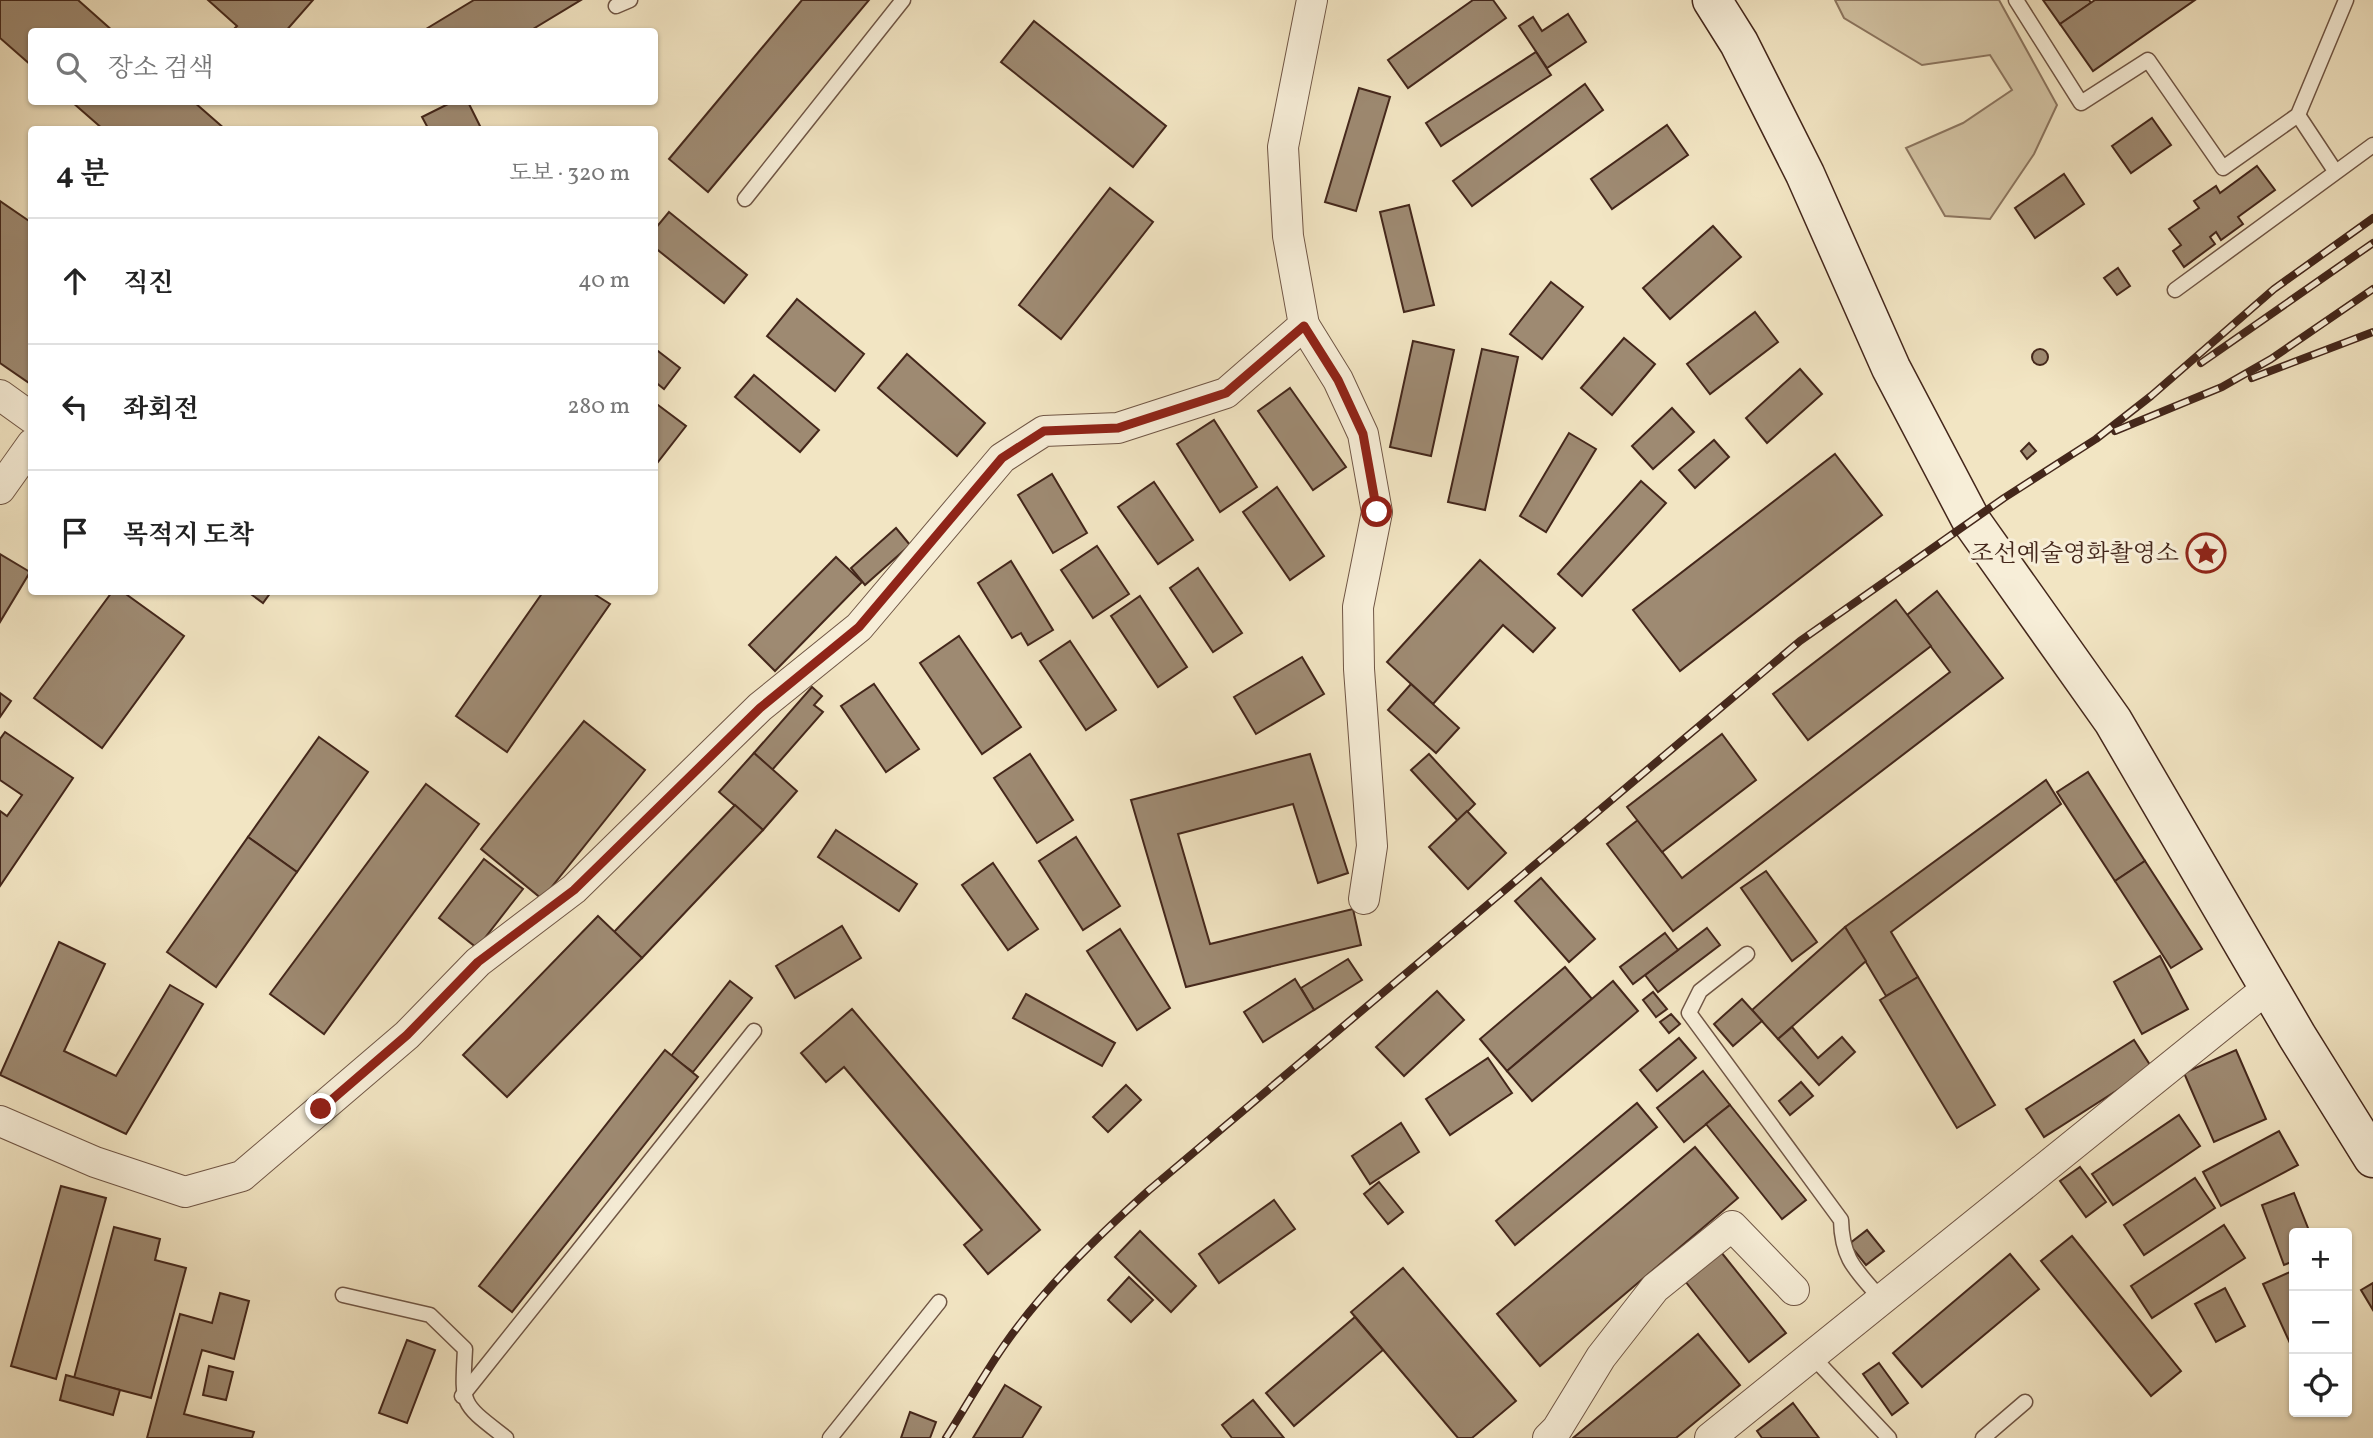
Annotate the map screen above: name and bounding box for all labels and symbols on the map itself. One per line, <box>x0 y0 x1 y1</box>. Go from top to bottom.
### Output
route start <box>1361 496 1392 527</box>
place icon: 조선예술영화촬영소 <box>2185 532 2227 574</box>
place label: 조선예술영화촬영소 <box>1970 538 2179 572</box>
route end <box>305 1093 336 1124</box>

